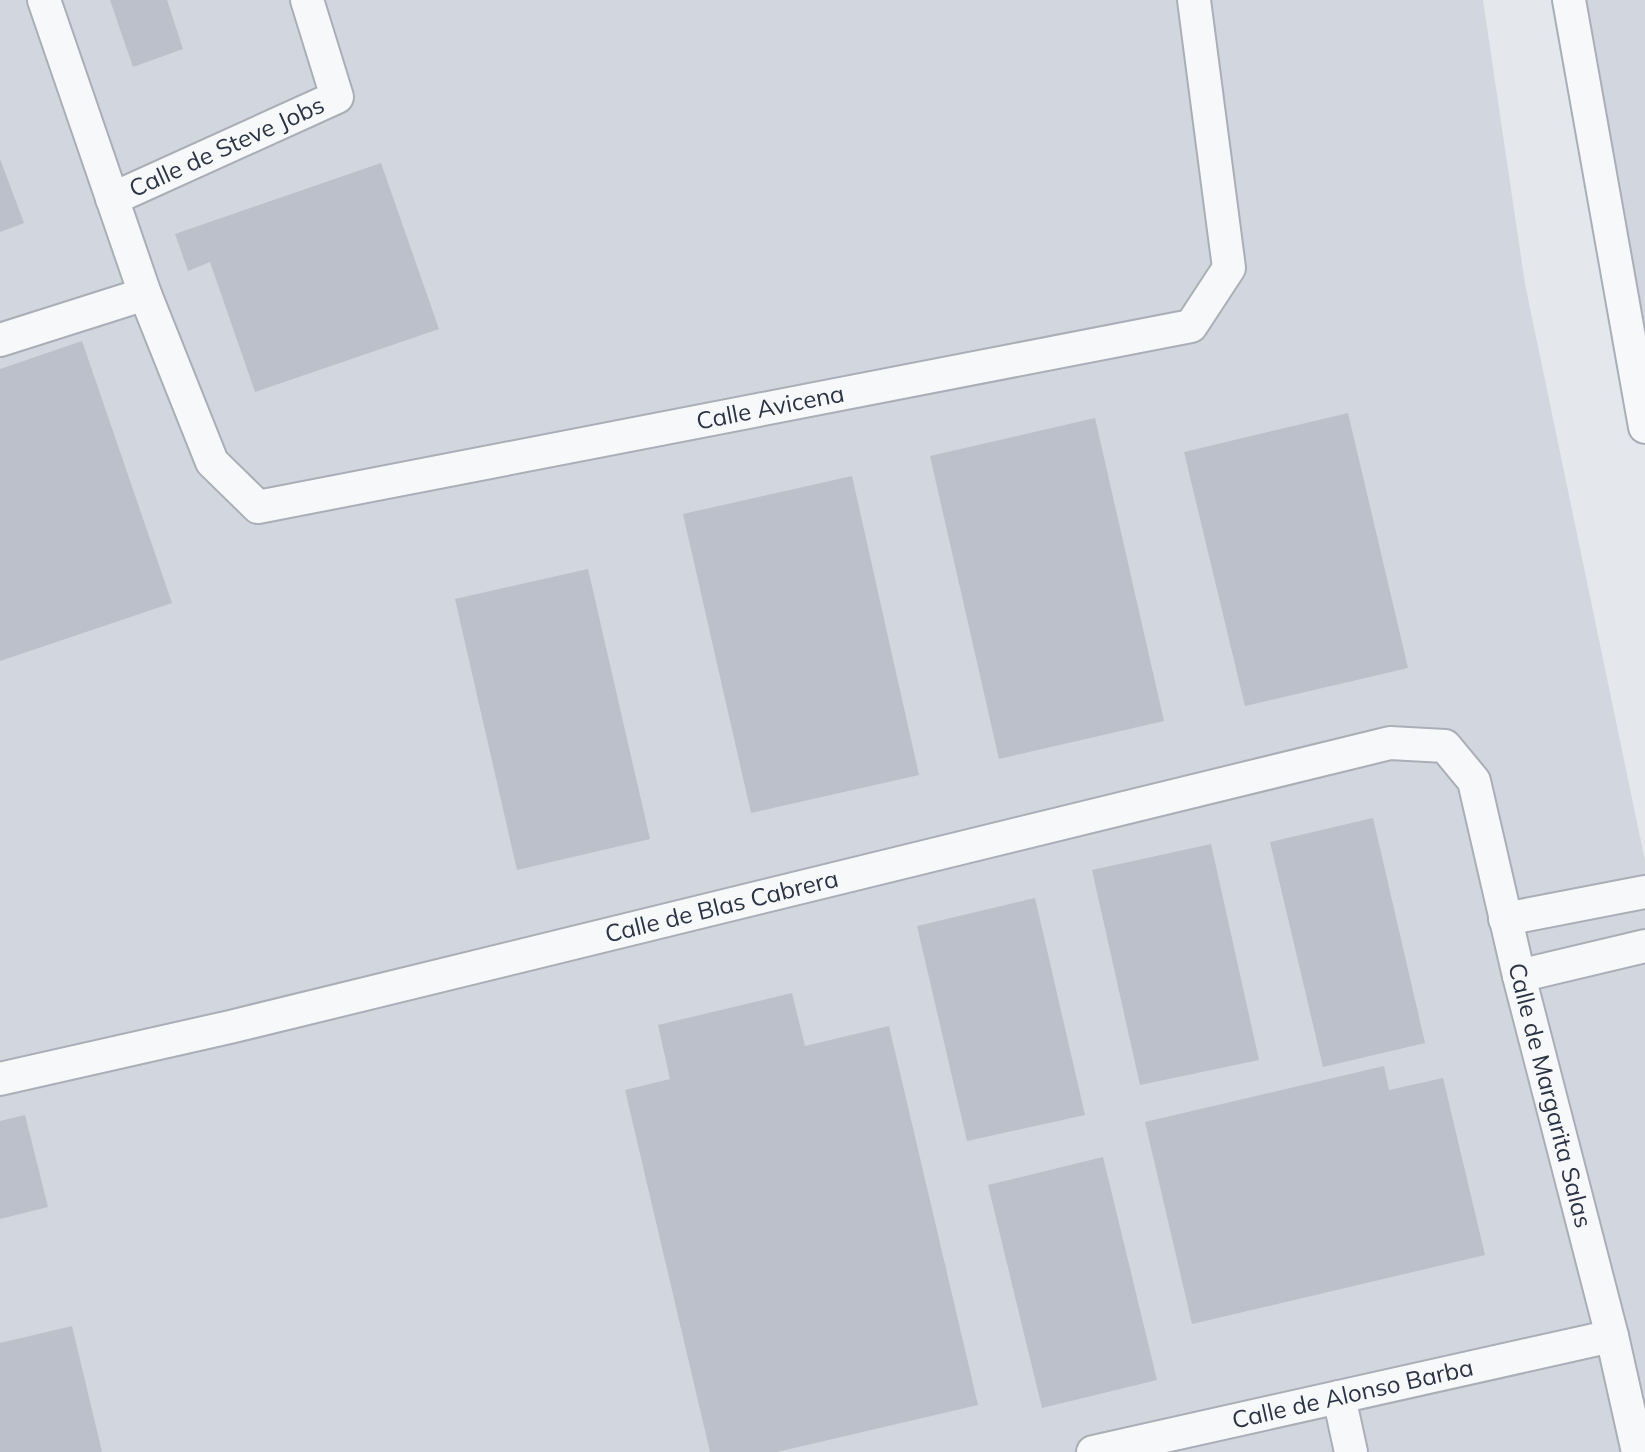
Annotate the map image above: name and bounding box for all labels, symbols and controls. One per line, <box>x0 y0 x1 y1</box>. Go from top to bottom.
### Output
street label: Calle de Steve Jobs <box>124 89 329 203</box>
street label: Calle Avicena <box>694 378 847 436</box>
street label: Calle de Blas Cabrera <box>602 863 841 949</box>
street label: Calle de Margarita Salas <box>1502 960 1599 1231</box>
street label: Calle de Alonso Barba <box>1229 1352 1476 1434</box>

